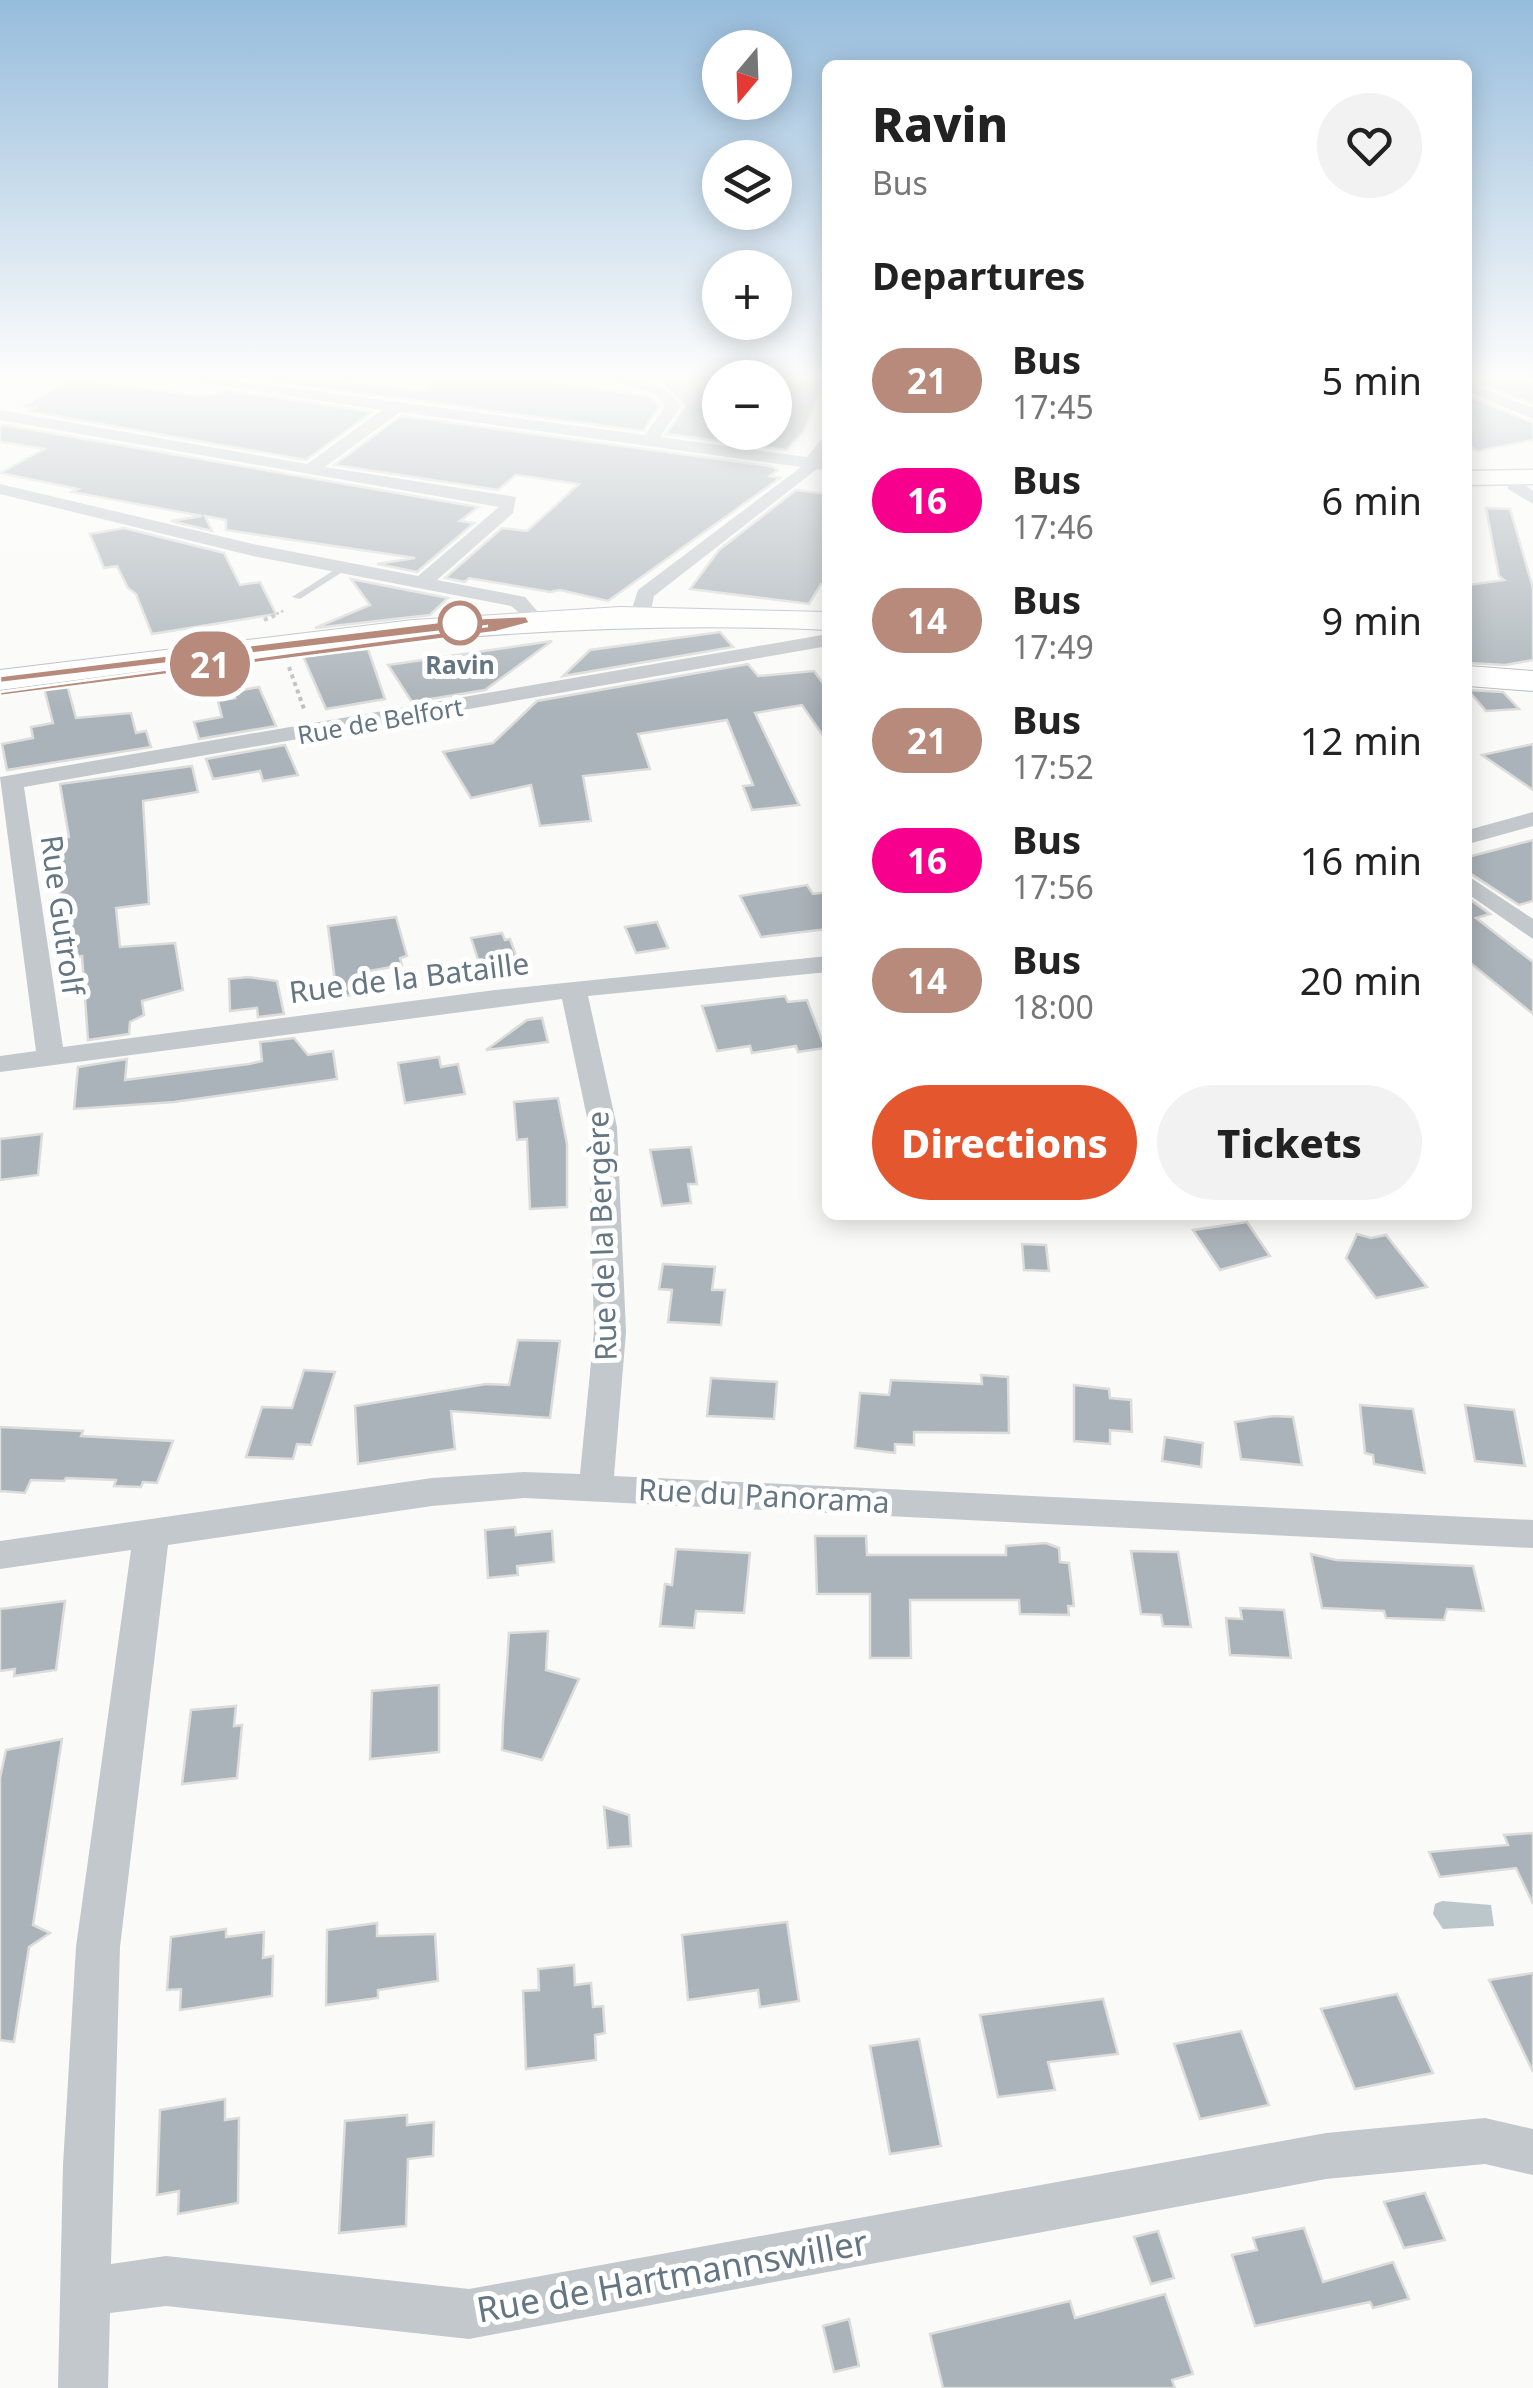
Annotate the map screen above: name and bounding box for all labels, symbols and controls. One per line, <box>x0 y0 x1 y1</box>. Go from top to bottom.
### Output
north arrow <box>702 30 792 120</box>
map controls <box>702 30 792 450</box>
text: Ravin <box>872 91 1008 156</box>
button: heart <box>1317 93 1422 198</box>
button: layers <box>702 140 792 230</box>
text: Bus <box>872 161 928 204</box>
text: Departures <box>872 249 1085 301</box>
button: + <box>702 250 792 340</box>
text: Bus <box>1012 333 1081 385</box>
text: 5 min <box>1322 354 1422 406</box>
text: 21 <box>907 357 947 404</box>
button: − <box>702 360 792 450</box>
text: 17:45 <box>1012 385 1094 428</box>
text: Bus <box>1012 453 1081 505</box>
text: 6 min <box>1322 474 1422 526</box>
text: 16 <box>907 477 947 524</box>
text: 17:46 <box>1012 505 1094 548</box>
text: Bus <box>1012 573 1081 625</box>
text: 9 min <box>1322 594 1422 646</box>
text: 14 <box>907 597 947 644</box>
marker: Ravin <box>439 602 481 644</box>
text: 17:49 <box>1012 625 1094 668</box>
line badge: 21 <box>165 632 255 696</box>
text: 21 <box>190 641 230 688</box>
place label: Ravin <box>425 647 495 681</box>
street label: Rue de Belfort <box>295 689 465 751</box>
text: Bus <box>1012 693 1081 745</box>
text: 12 min <box>1300 714 1422 766</box>
text: 21 <box>907 717 947 764</box>
text: 17:52 <box>1012 745 1094 788</box>
text: Bus <box>1012 813 1081 865</box>
street label: Rue Gutrolf <box>31 832 95 999</box>
text: 16 min <box>1300 834 1422 886</box>
text: 16 <box>907 837 947 884</box>
text: 17:56 <box>1012 865 1094 908</box>
text: Bus <box>1012 933 1081 985</box>
street label: Rue de la Bataille <box>287 942 531 1012</box>
text: 20 min <box>1300 954 1422 1006</box>
text: 14 <box>907 957 947 1004</box>
text: 18:00 <box>1012 985 1094 1028</box>
button: Directions <box>872 1085 1137 1200</box>
button: Tickets <box>1157 1085 1422 1200</box>
street label: Rue de la Bergère <box>576 1110 626 1362</box>
street label: Rue du Panorama <box>637 1468 891 1522</box>
street label: Rue de Hartmannswiller <box>473 2217 871 2333</box>

